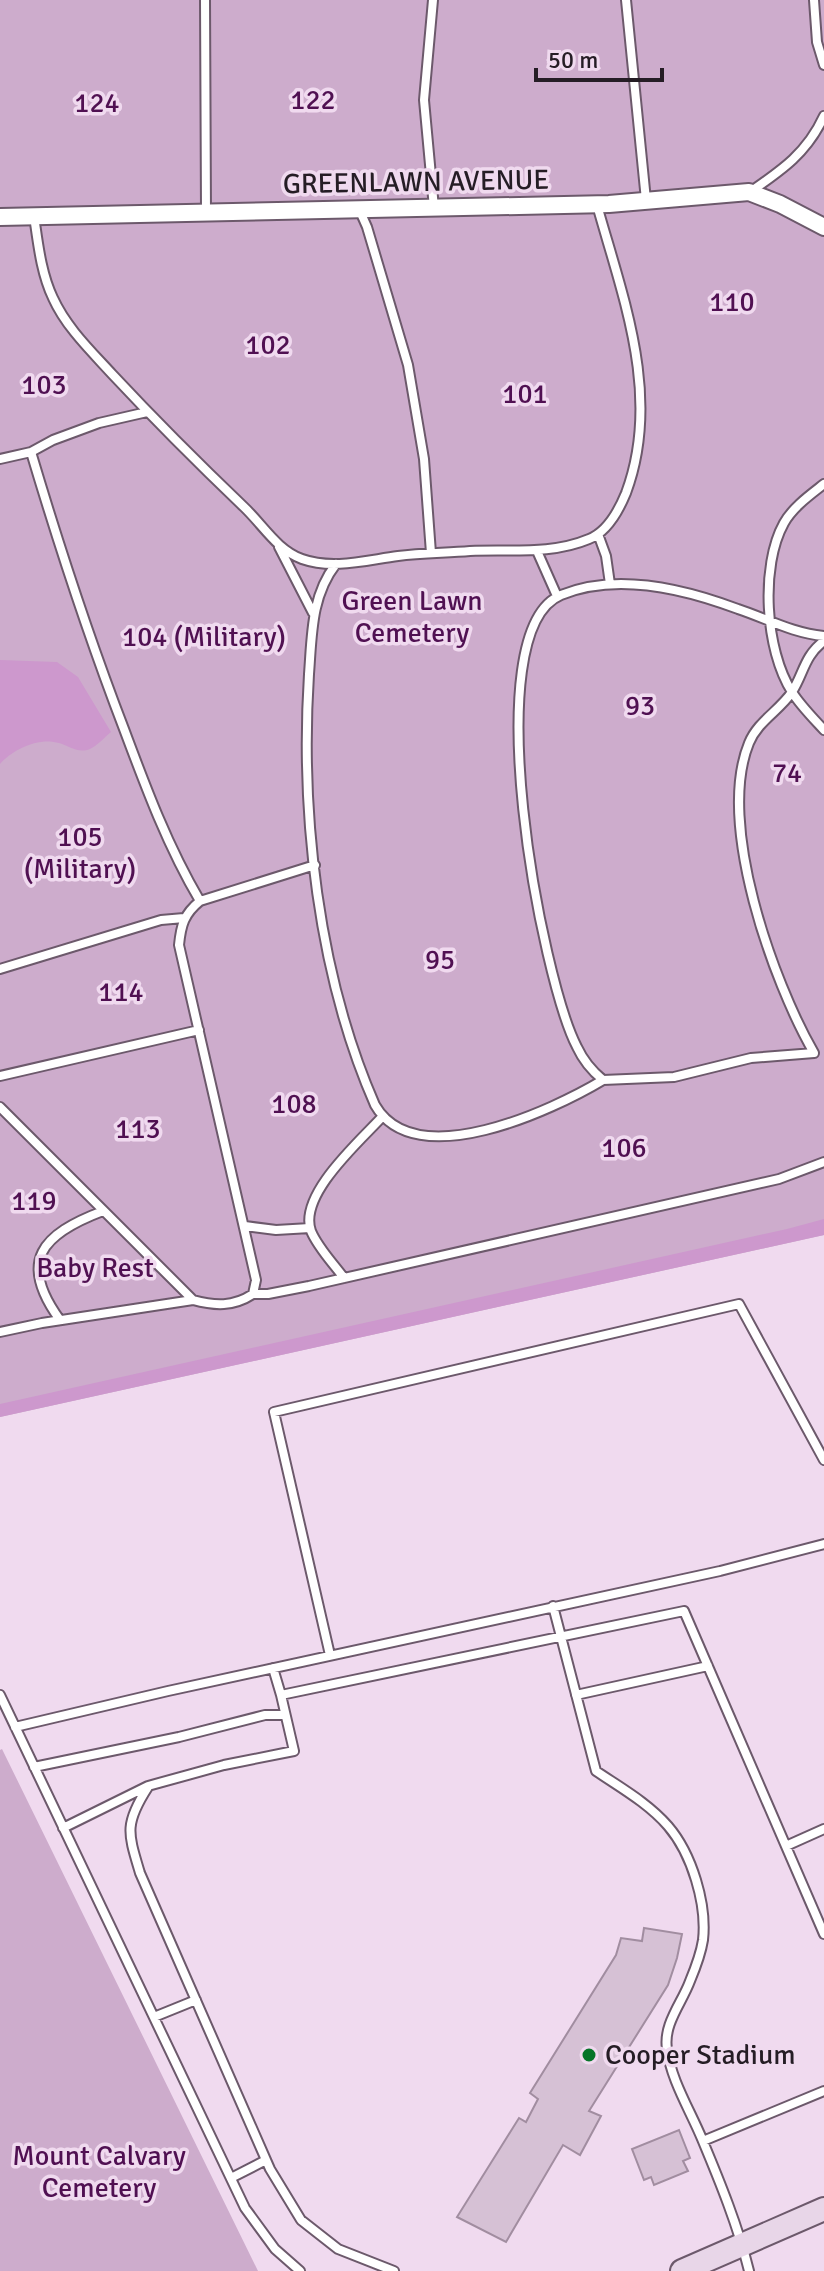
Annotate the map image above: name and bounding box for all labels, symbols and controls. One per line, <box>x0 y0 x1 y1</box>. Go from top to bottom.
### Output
scale bar <box>536 32 662 82</box>
text: 50 m <box>548 45 598 75</box>
park label: 122 <box>290 83 336 117</box>
park label: 124 <box>74 86 120 120</box>
street label: GREENLAWN AVENUE <box>282 163 550 201</box>
park label: 110 <box>709 285 755 319</box>
park label: 102 <box>245 328 291 362</box>
park label: 103 <box>21 368 67 402</box>
park label: 101 <box>502 377 548 411</box>
park label: Green Lawn Cemetery <box>342 584 482 650</box>
park label: 104 (Military) <box>122 620 286 654</box>
park label: 93 <box>625 689 655 723</box>
park label: 74 <box>772 756 802 790</box>
park label: 105 (Military) <box>24 820 136 886</box>
park label: 95 <box>425 943 455 977</box>
park label: 114 <box>98 975 144 1009</box>
park label: 108 <box>271 1087 317 1121</box>
park label: 113 <box>115 1112 161 1146</box>
park label: 106 <box>601 1131 647 1165</box>
park label: 119 <box>11 1184 57 1218</box>
park label: Baby Rest <box>36 1251 154 1285</box>
place label: Cooper Stadium <box>605 2038 796 2072</box>
marker: Cooper Stadium <box>580 2046 598 2064</box>
park label: Mount Calvary Cemetery <box>12 2139 186 2205</box>

